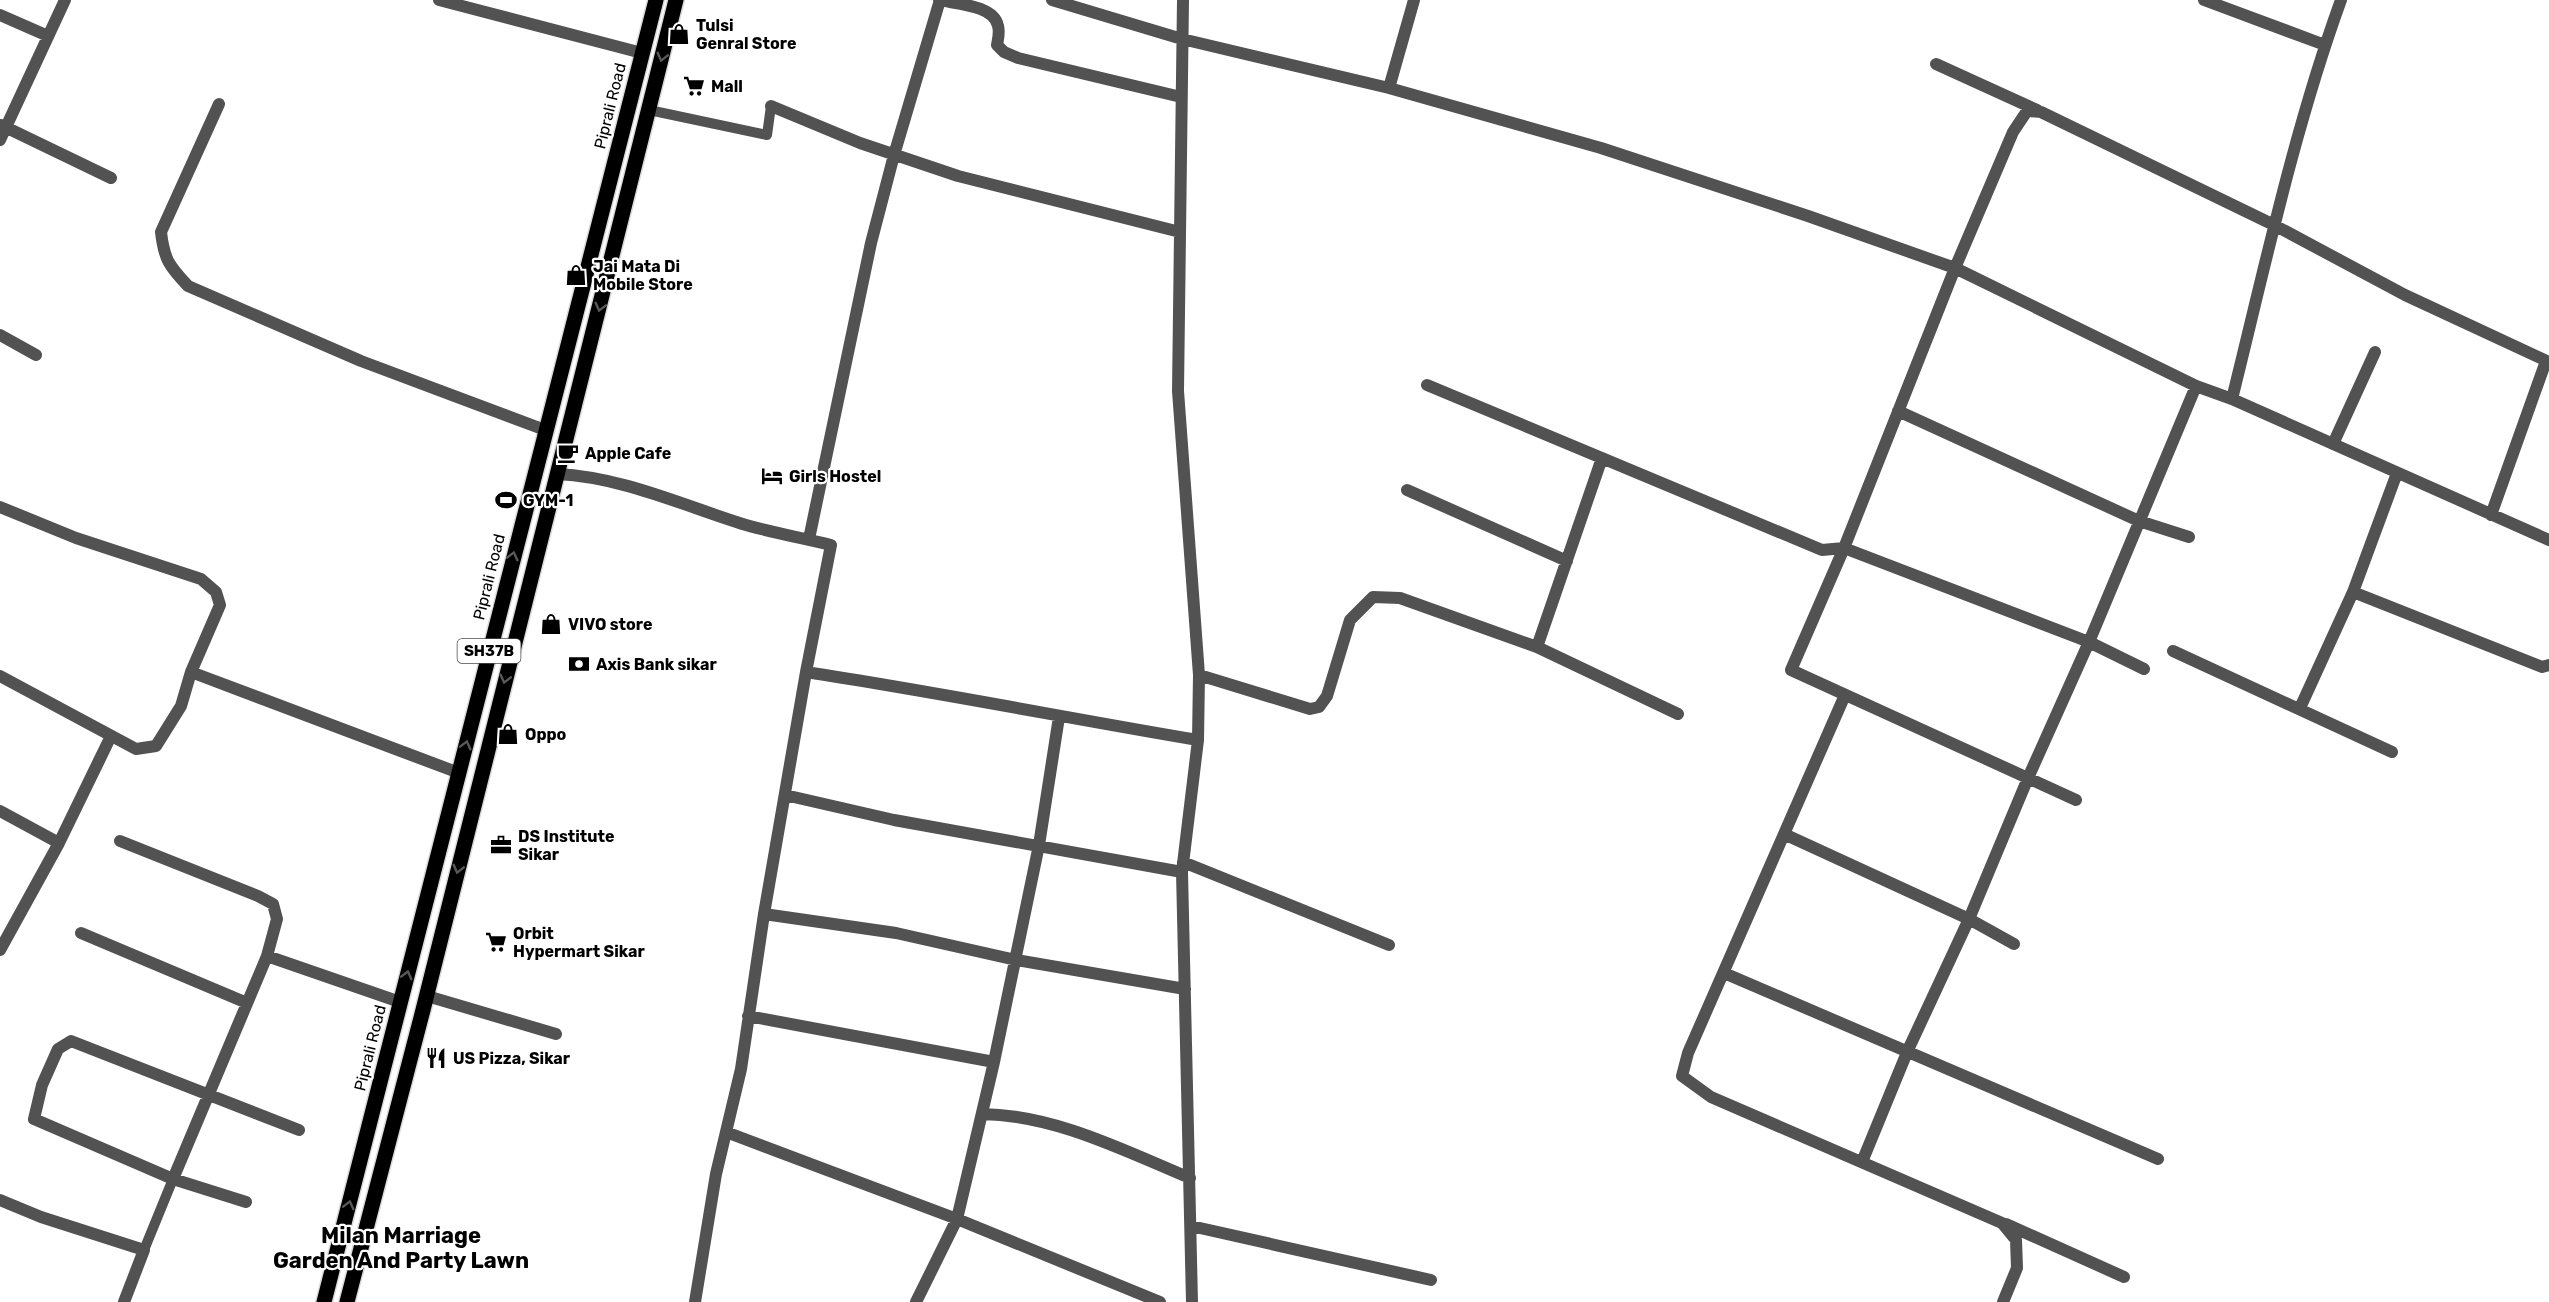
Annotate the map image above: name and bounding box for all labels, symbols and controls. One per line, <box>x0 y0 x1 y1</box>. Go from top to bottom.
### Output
place label: Tulsi Genral Store <box>696 16 796 53</box>
shop icon: Tulsi Genral Store <box>667 22 691 46</box>
one-way arrow <box>657 52 670 62</box>
street label: Piprali Road <box>590 61 630 151</box>
supermarket icon: Mall <box>682 74 706 98</box>
place label: Mall <box>711 77 743 96</box>
place label: Jai Mata Di Mobile Store <box>593 257 693 294</box>
shop icon: Jai Mata Di Mobile Store <box>564 263 588 287</box>
one-way arrow <box>595 302 608 312</box>
cafe icon: Apple Cafe <box>556 441 580 465</box>
place label: Apple Cafe <box>585 444 671 463</box>
hotel icon: Girls Hostel <box>760 464 784 488</box>
place label: Girls Hostel <box>789 467 881 486</box>
sports icon: GYM-1 <box>494 488 518 512</box>
place label: GYM-1 <box>523 491 573 510</box>
street label: Piprali Road <box>469 532 509 622</box>
one-way arrow <box>506 551 519 561</box>
shop icon: VIVO store <box>539 612 563 636</box>
place label: VIVO store <box>568 615 653 634</box>
road number: SH37B <box>458 639 520 663</box>
bank icon: Axis Bank sikar <box>567 652 591 676</box>
place label: Axis Bank sikar <box>596 655 717 674</box>
one-way arrow <box>499 674 512 684</box>
shop icon: Oppo <box>496 722 520 746</box>
place label: Oppo <box>525 725 567 744</box>
one-way arrow <box>458 740 471 750</box>
place label: DS Institute Sikar <box>518 827 615 864</box>
office icon: DS Institute Sikar <box>489 833 513 857</box>
one-way arrow <box>453 863 466 873</box>
place label: Orbit Hypermart Sikar <box>513 924 645 961</box>
supermarket icon: Orbit Hypermart Sikar <box>484 930 508 954</box>
one-way arrow <box>399 970 412 980</box>
street label: Piprali Road <box>350 1003 390 1093</box>
restaurant icon: US Pizza, Sikar <box>424 1046 448 1070</box>
place label: US Pizza, Sikar <box>453 1049 571 1068</box>
one-way arrow <box>341 1200 354 1210</box>
district label: Milan Marriage Garden And Party Lawn <box>273 1222 529 1274</box>

